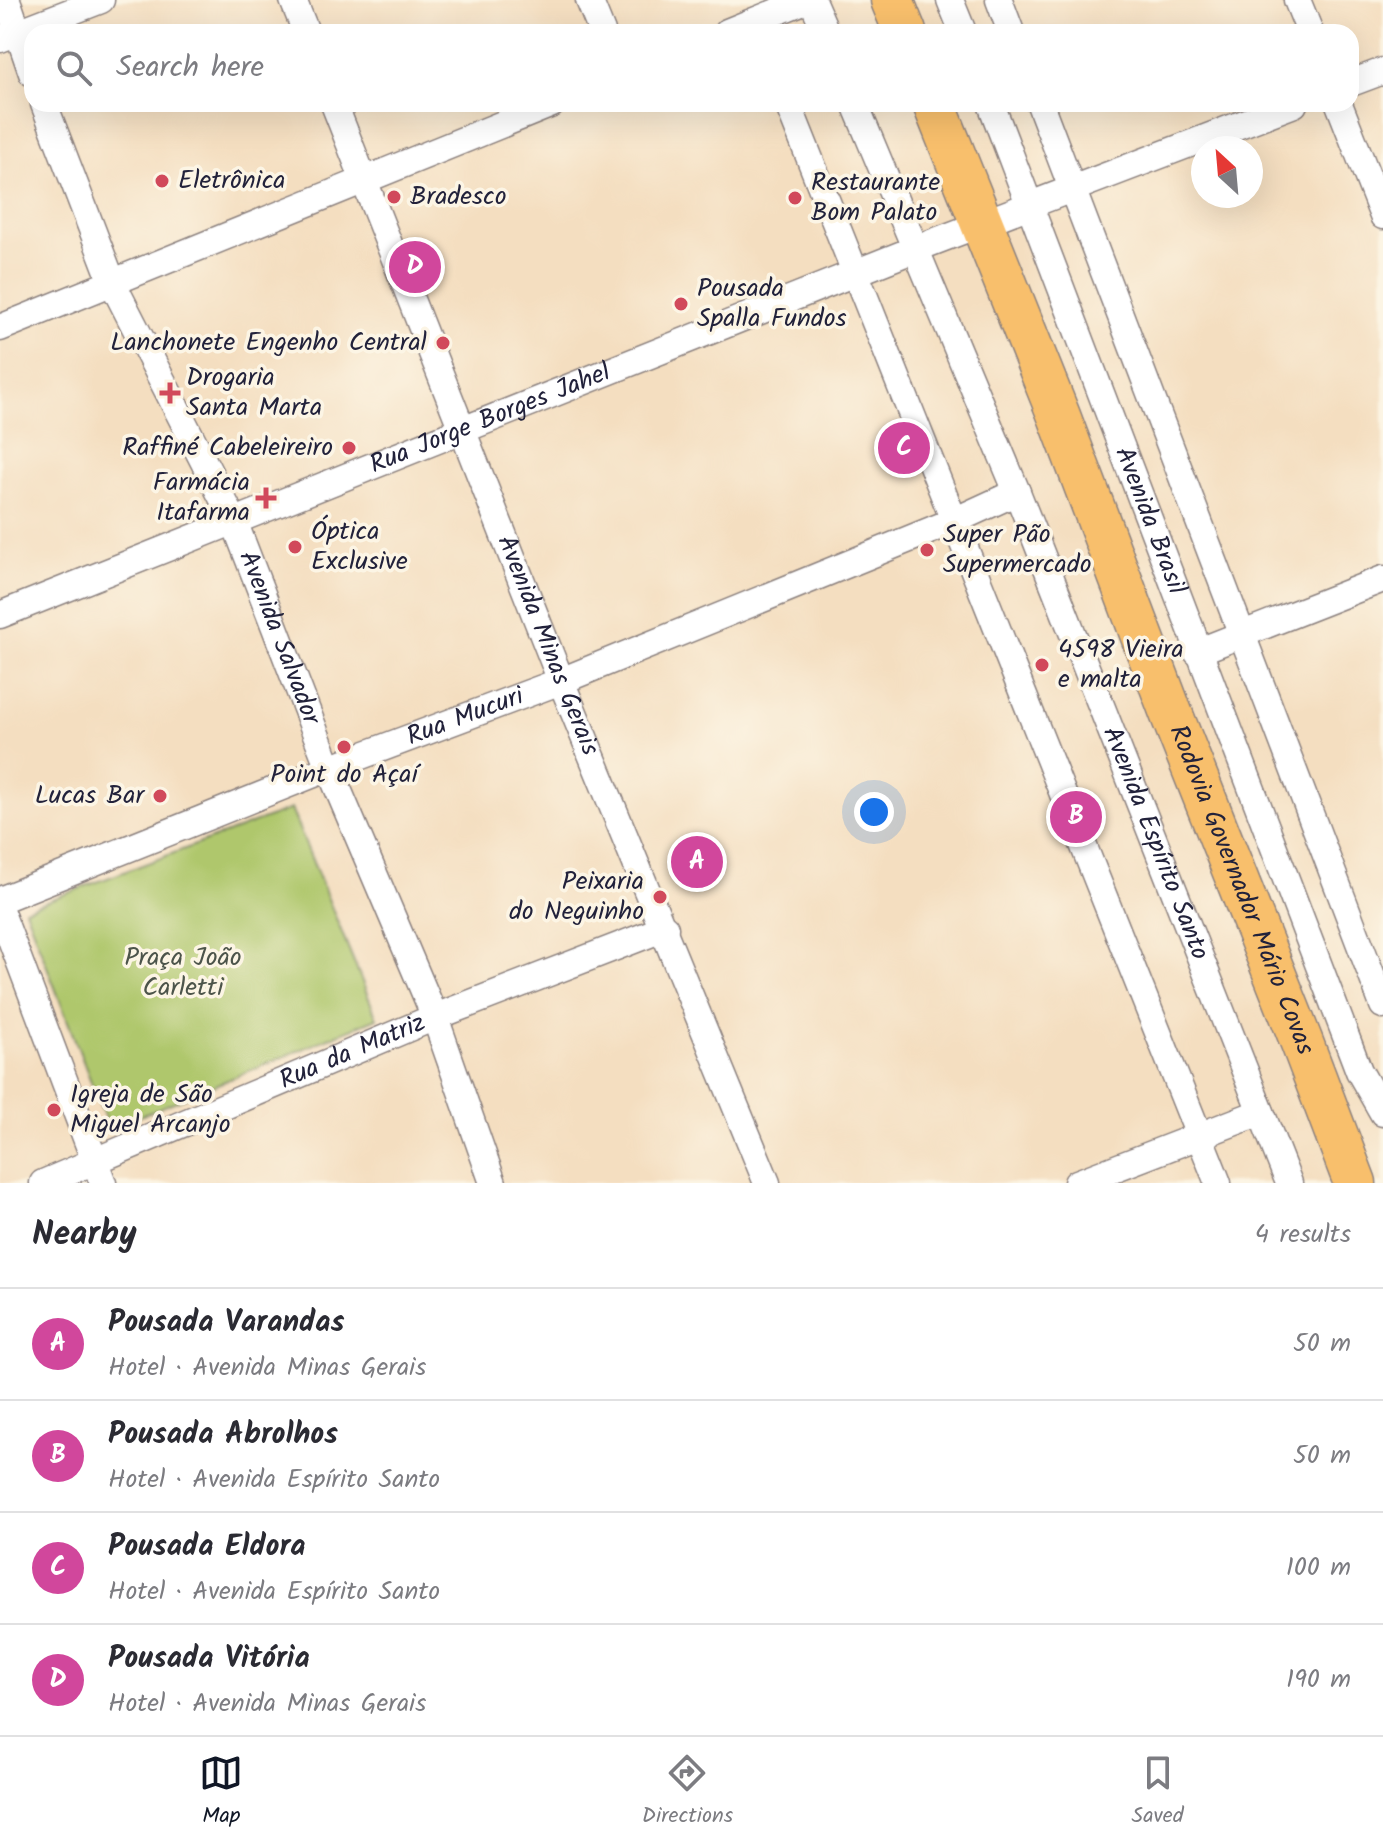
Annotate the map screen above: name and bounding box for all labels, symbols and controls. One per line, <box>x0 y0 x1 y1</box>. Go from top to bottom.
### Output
search box <box>24 24 1359 112</box>
text: Search here <box>116 44 264 92</box>
icon: search <box>52 46 96 90</box>
north arrow <box>1191 136 1263 208</box>
place label: Eletrônica <box>178 160 286 202</box>
place label: Restaurante Bom Palato <box>811 162 940 234</box>
marker: Eletrônica <box>153 172 171 190</box>
place label: Bradesco <box>410 176 506 218</box>
marker: Bradesco <box>385 188 403 206</box>
marker: Restaurante Bom Palato <box>786 189 804 207</box>
pin: D <box>389 237 441 297</box>
place label: Pousada Spalla Fundos <box>697 268 847 340</box>
marker: Pousada Spalla Fundos <box>672 295 690 313</box>
place label: Lanchonete Engenho Central <box>110 322 427 364</box>
marker: Lanchonete Engenho Central <box>434 334 452 352</box>
street label: Rua Jorge Borges Jahel <box>363 352 617 486</box>
place label: Drogaria Santa Marta <box>186 357 322 429</box>
marker: Drogaria Santa Marta <box>161 384 179 402</box>
pin: C <box>878 418 930 478</box>
place label: Raffiné Cabeleireiro <box>122 427 333 469</box>
marker: Raffiné Cabeleireiro <box>340 439 358 457</box>
street label: Avenida Brasil <box>1102 441 1197 601</box>
place label: Farmácia Itafarma <box>153 462 250 534</box>
marker: Farmácia Itafarma <box>257 489 275 507</box>
place label: Óptica Exclusive <box>311 511 408 583</box>
place label: Super Pão Supermercado <box>943 514 1092 586</box>
street label: Avenida Minas Gerais <box>485 529 610 762</box>
marker: Óptica Exclusive <box>286 538 304 556</box>
marker: Super Pão Supermercado <box>918 541 936 559</box>
street label: Avenida Salvador <box>226 545 332 732</box>
place label: 4598 Vieira e malta <box>1058 629 1184 701</box>
marker: 4598 Vieira e malta <box>1033 656 1051 674</box>
street label: Rua Mucuri <box>401 675 532 758</box>
street label: Rodovia Governador Mário Covas <box>1157 719 1326 1061</box>
street label: Avenida Espírito Santo <box>1090 720 1220 966</box>
marker: Point do Açaí <box>335 738 353 756</box>
place label: Point do Açaí <box>270 754 422 796</box>
place label: Lucas Bar <box>35 775 145 817</box>
marker: Lucas Bar <box>151 787 169 805</box>
pin: B <box>1050 787 1102 847</box>
your location <box>854 792 894 832</box>
pin: A <box>671 832 723 892</box>
place label: Peixaria do Neguinho <box>509 861 644 933</box>
marker: Peixaria do Neguinho <box>651 888 669 906</box>
park label: Praça João Carletti <box>124 937 242 1009</box>
street label: Rua da Matriz <box>273 1002 432 1102</box>
place label: Igreja de São Miguel Arcanjo <box>70 1074 230 1146</box>
marker: Igreja de São Miguel Arcanjo <box>45 1101 63 1119</box>
text: Nearby <box>32 1208 137 1262</box>
text: 4 results <box>1255 1214 1351 1256</box>
text: Pousada Varandas <box>108 1299 345 1347</box>
text: A <box>50 1323 66 1365</box>
text: 50 m <box>1293 1323 1351 1365</box>
text: Hotel · Avenida Minas Gerais <box>108 1347 426 1389</box>
text: Pousada Abrolhos <box>108 1411 338 1459</box>
text: B <box>50 1435 66 1477</box>
text: 50 m <box>1293 1435 1351 1477</box>
text: Hotel · Avenida Espírito Santo <box>108 1459 440 1501</box>
text: Pousada Eldora <box>108 1523 306 1571</box>
text: C <box>50 1547 66 1589</box>
text: 100 m <box>1286 1547 1351 1589</box>
text: Hotel · Avenida Espírito Santo <box>108 1571 440 1613</box>
text: Pousada Vitória <box>108 1635 310 1683</box>
text: D <box>49 1659 67 1701</box>
text: 190 m <box>1286 1659 1351 1701</box>
text: Hotel · Avenida Minas Gerais <box>108 1683 426 1725</box>
tab: Map <box>199 1751 243 1834</box>
tab: Directions <box>642 1751 733 1834</box>
tab: Saved <box>1132 1751 1184 1834</box>

